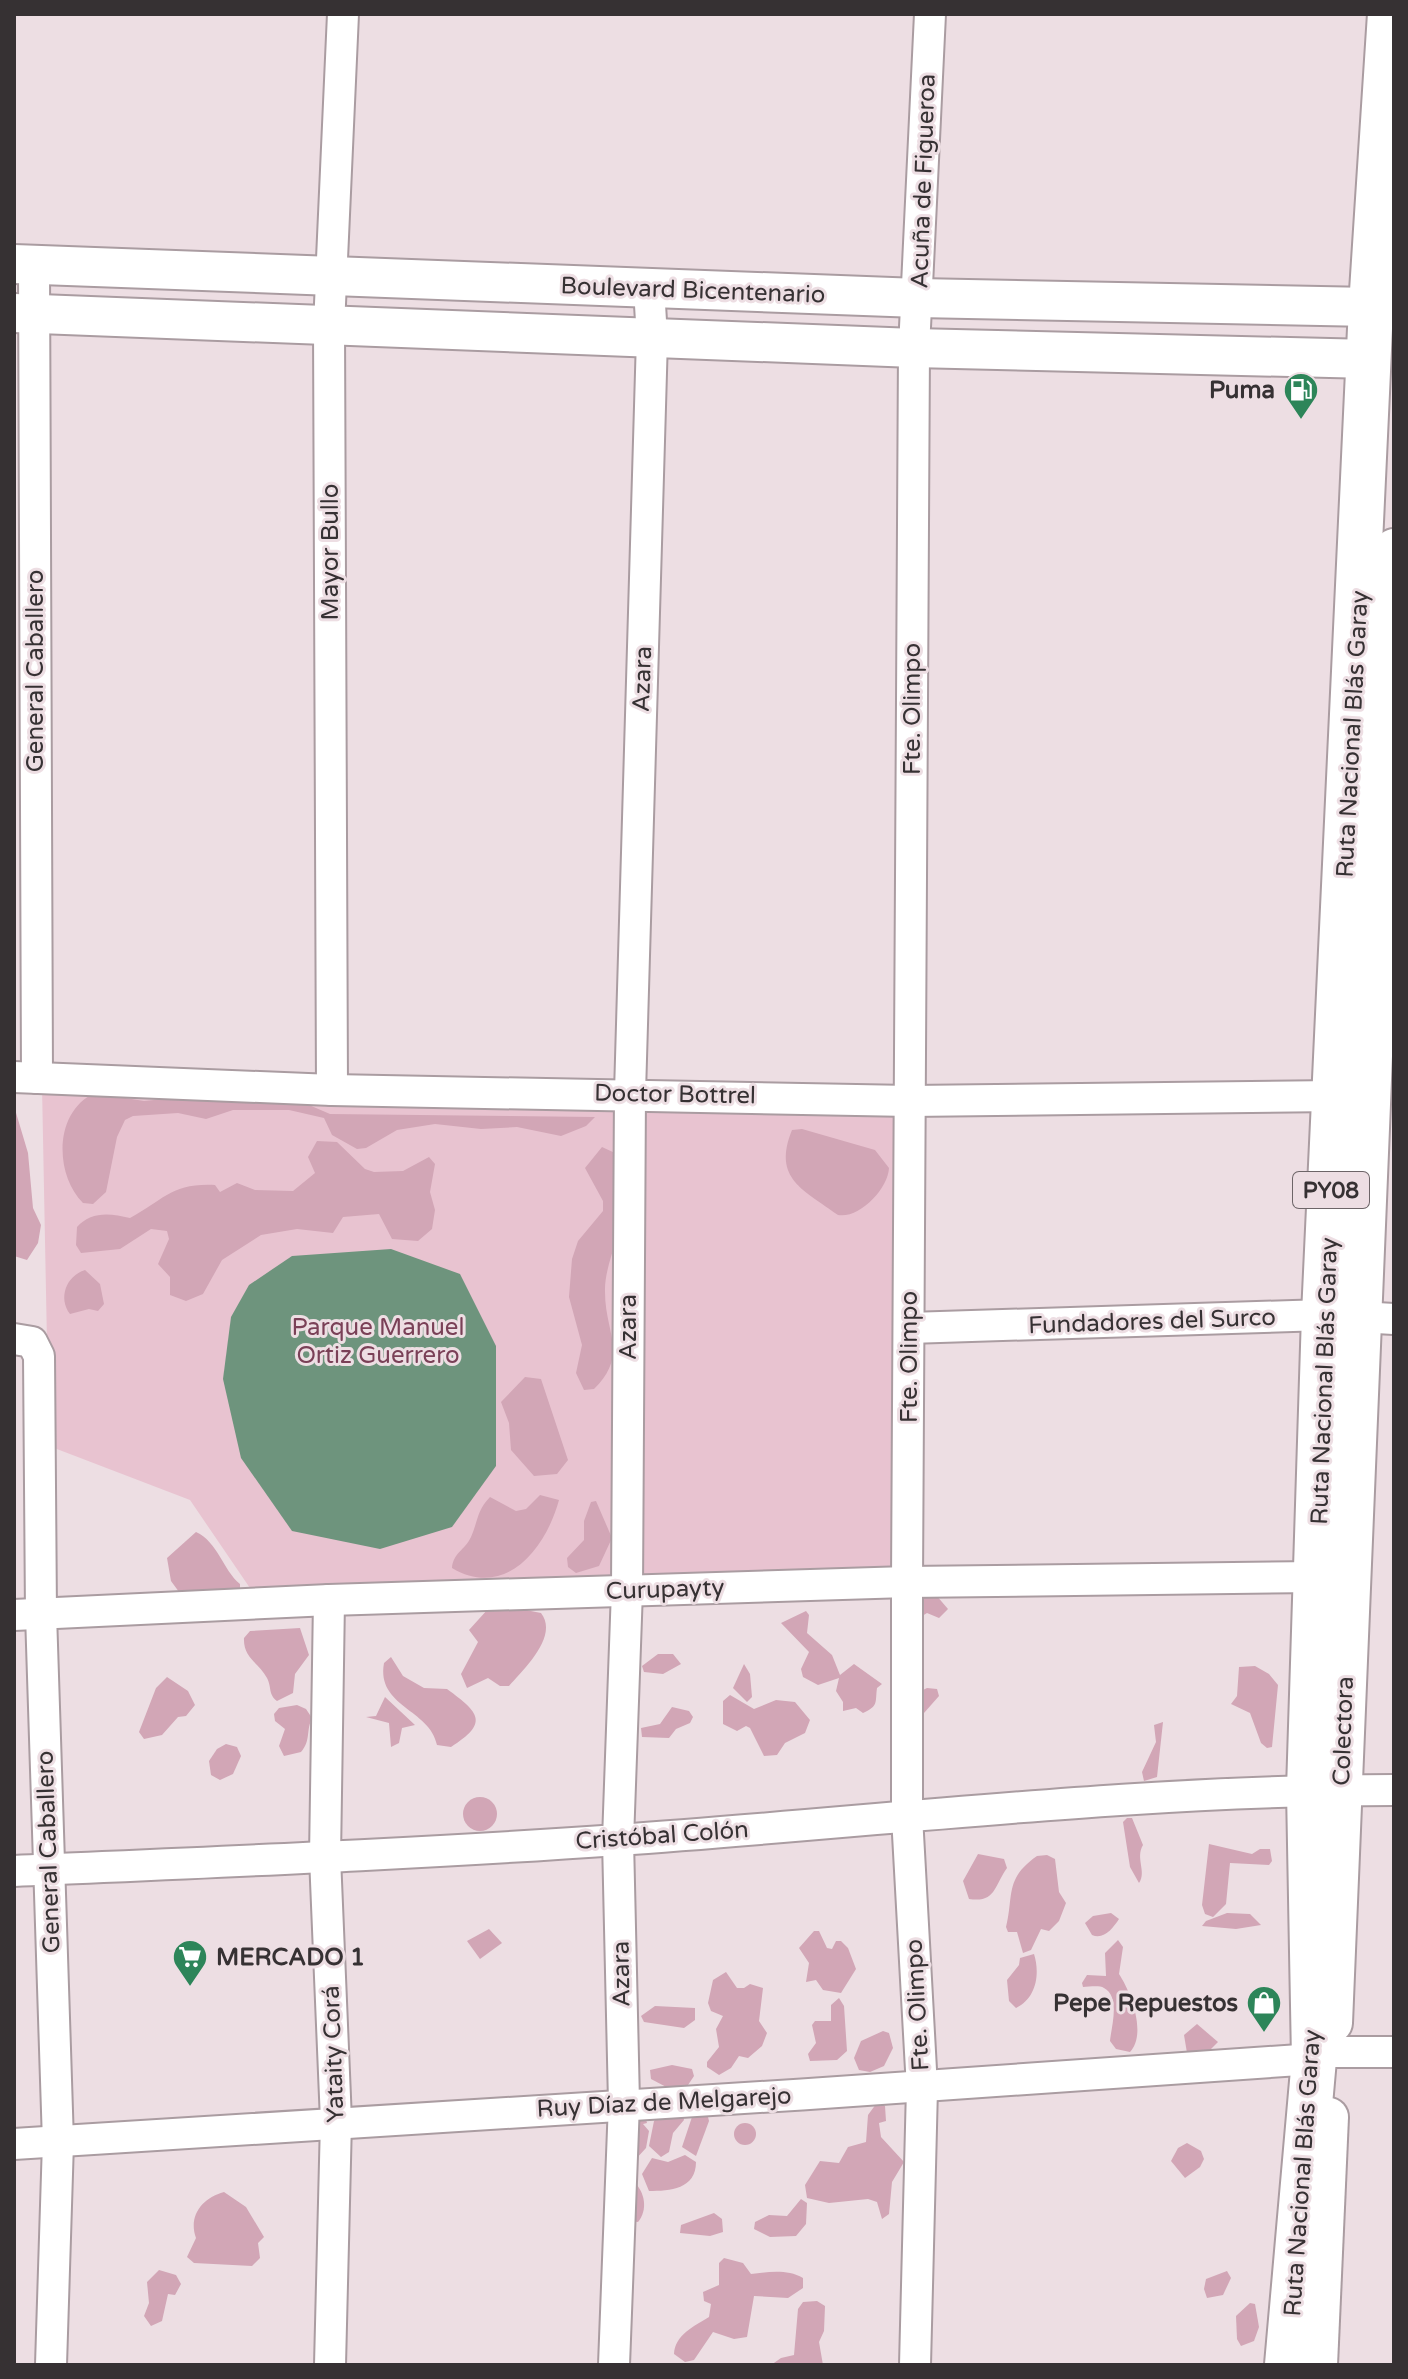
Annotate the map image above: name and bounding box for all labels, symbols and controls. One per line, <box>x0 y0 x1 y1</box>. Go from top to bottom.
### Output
street label: Acuña de Figueroa <box>905 73 942 289</box>
street label: Boulevard Bicentenario <box>560 271 826 310</box>
fuel station icon: Puma <box>1282 371 1320 421</box>
place label: Puma <box>1209 376 1275 405</box>
street label: Mayor Bullo <box>316 484 345 620</box>
street label: General Caballero <box>21 570 50 772</box>
street label: Ruta Nacional Blás Garay <box>1330 589 1375 878</box>
street label: Fte. Olimpo <box>898 643 927 775</box>
street label: Azara <box>627 646 658 713</box>
street label: Doctor Bottrel <box>594 1079 756 1110</box>
road number: PY08 <box>1293 1172 1369 1208</box>
street label: Ruta Nacional Blás Garay <box>1305 1237 1344 1525</box>
street label: Fte. Olimpo <box>895 1291 924 1423</box>
street label: Azara <box>614 1294 643 1360</box>
street label: Fundadores del Surco <box>1028 1303 1276 1340</box>
park label: Parque Manuel Ortiz Guerrero <box>292 1313 464 1370</box>
street label: Curupayty <box>605 1573 725 1606</box>
street label: Colectora <box>1327 1676 1360 1786</box>
street label: General Caballero <box>30 1750 67 1954</box>
street label: Cristóbal Colón <box>574 1815 750 1856</box>
supermarket icon: MERCADO 1 <box>171 1938 209 1988</box>
street label: Fte. Olimpo <box>900 1938 935 2072</box>
street label: Azara <box>606 1941 637 2007</box>
place label: MERCADO 1 <box>216 1943 365 1972</box>
shop icon: Pepe Repuestos <box>1245 1984 1283 2034</box>
street label: Yataity Corá <box>317 1985 350 2123</box>
place label: Pepe Repuestos <box>1053 1989 1238 2018</box>
street label: Ruta Nacional Blás Garay <box>1278 2028 1327 2318</box>
street label: Ruy Díaz de Melgarejo <box>536 2081 792 2124</box>

